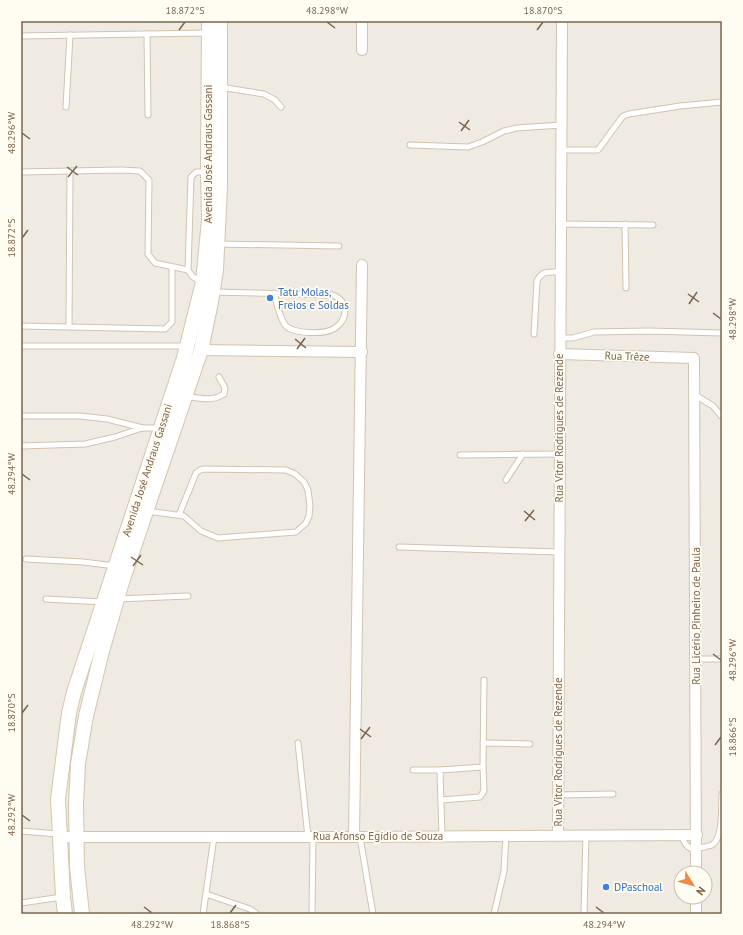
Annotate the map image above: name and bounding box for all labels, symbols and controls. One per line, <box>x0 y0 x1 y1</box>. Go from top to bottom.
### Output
text: 18.872°S <box>166 4 204 17</box>
text: 48.298°W <box>306 4 349 17</box>
text: 18.870°S <box>524 4 562 17</box>
street label: Avenida José Andraus Gassani <box>201 84 215 223</box>
text: 48.296°W <box>5 111 18 154</box>
text: 18.872°S <box>5 219 18 257</box>
place label: Tatu Molas, Freios e Soldas <box>278 285 349 312</box>
marker: Tatu Molas, Freios e Soldas <box>265 293 275 303</box>
text: 48.298°W <box>726 297 739 340</box>
street label: Rua Trêze <box>604 348 650 364</box>
street label: Rua Vitor Rodrigues de Rezende <box>552 353 566 503</box>
street label: Avenida José Andraus Gassani <box>119 402 175 538</box>
text: 48.294°W <box>5 452 18 495</box>
street label: Rua Licério Pinheiro de Paula <box>689 547 703 685</box>
text: 48.296°W <box>726 638 739 681</box>
street label: Rua Vitor Rodrigues de Rezende <box>551 677 565 827</box>
text: 18.870°S <box>5 694 18 732</box>
text: 18.866°S <box>726 718 739 756</box>
text: 48.292°W <box>5 793 18 836</box>
street label: Rua Afonso Egídio de Souza <box>313 829 443 843</box>
north arrow <box>673 865 713 905</box>
place label: DPaschoal <box>614 880 663 894</box>
marker: DPaschoal <box>601 882 611 892</box>
text: N <box>693 884 709 898</box>
text: 48.292°W <box>131 918 174 931</box>
text: 18.868°S <box>211 918 249 931</box>
text: 48.294°W <box>583 918 626 931</box>

